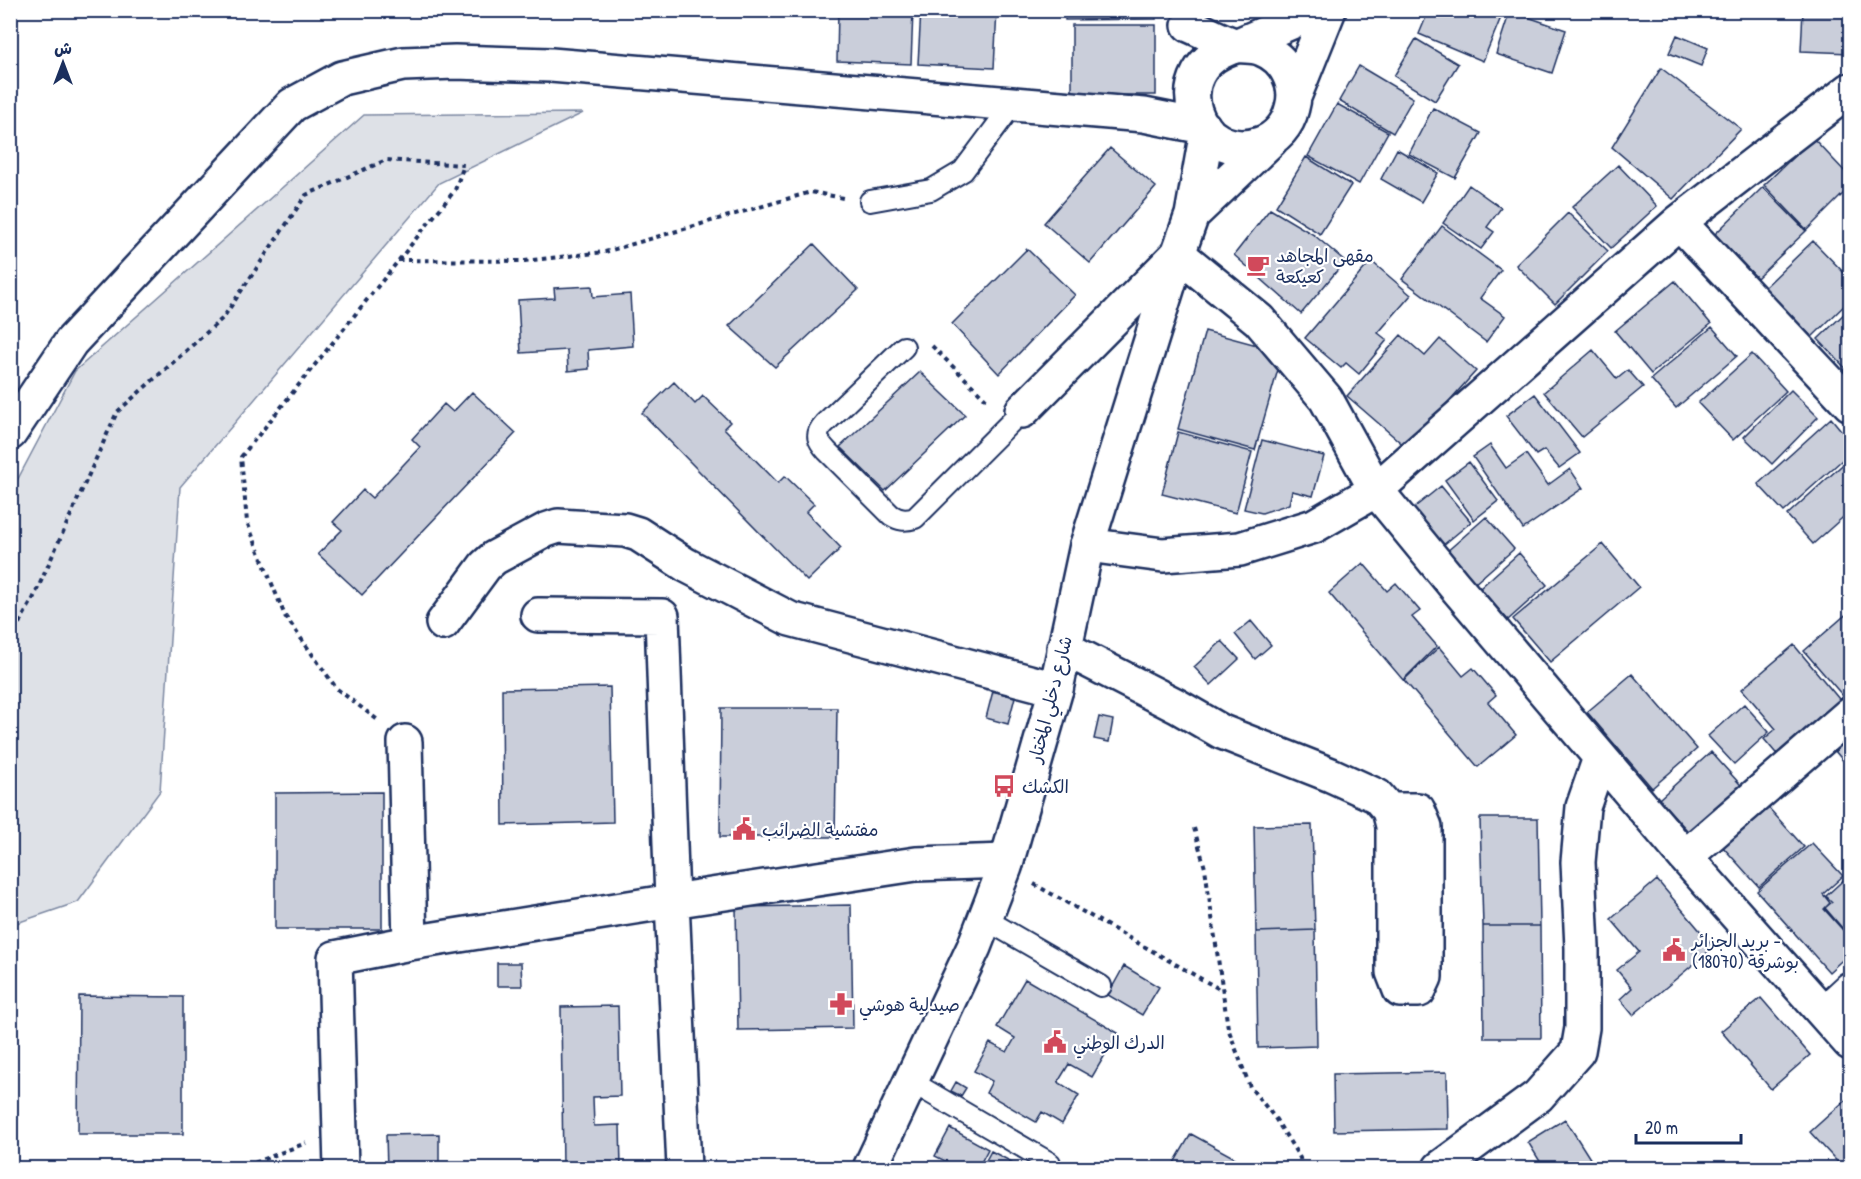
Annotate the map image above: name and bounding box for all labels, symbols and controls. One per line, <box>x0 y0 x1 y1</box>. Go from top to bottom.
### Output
north arrow <box>33 33 93 93</box>
text: ش <box>54 37 72 59</box>
place label: مقهى المجاهد كعيكعة <box>1276 243 1374 289</box>
cafe icon: مقهى المجاهد كعيكعة <box>1245 252 1271 278</box>
street label: شارع دخلي المختار <box>1022 633 1082 768</box>
bus stop icon: الكشك <box>991 773 1017 799</box>
place label: الكشك <box>1022 774 1069 799</box>
public building icon: مفتشية الضرائب <box>731 816 757 842</box>
place label: مفتشية الضرائب <box>762 817 878 842</box>
place label: بريد الجزائر - بوشرقة (18070) <box>1690 928 1799 974</box>
public building icon: بريد الجزائر - بوشرقة (18070) <box>1661 937 1687 963</box>
pharmacy icon: صيدلية هوشي <box>828 991 854 1017</box>
place label: صيدلية هوشي <box>859 992 960 1021</box>
public building icon: الدرك الوطني <box>1042 1029 1068 1055</box>
place label: الدرك الوطني <box>1073 1030 1165 1059</box>
scale bar <box>1636 1107 1741 1145</box>
text: 20 m <box>1645 1115 1678 1140</box>

